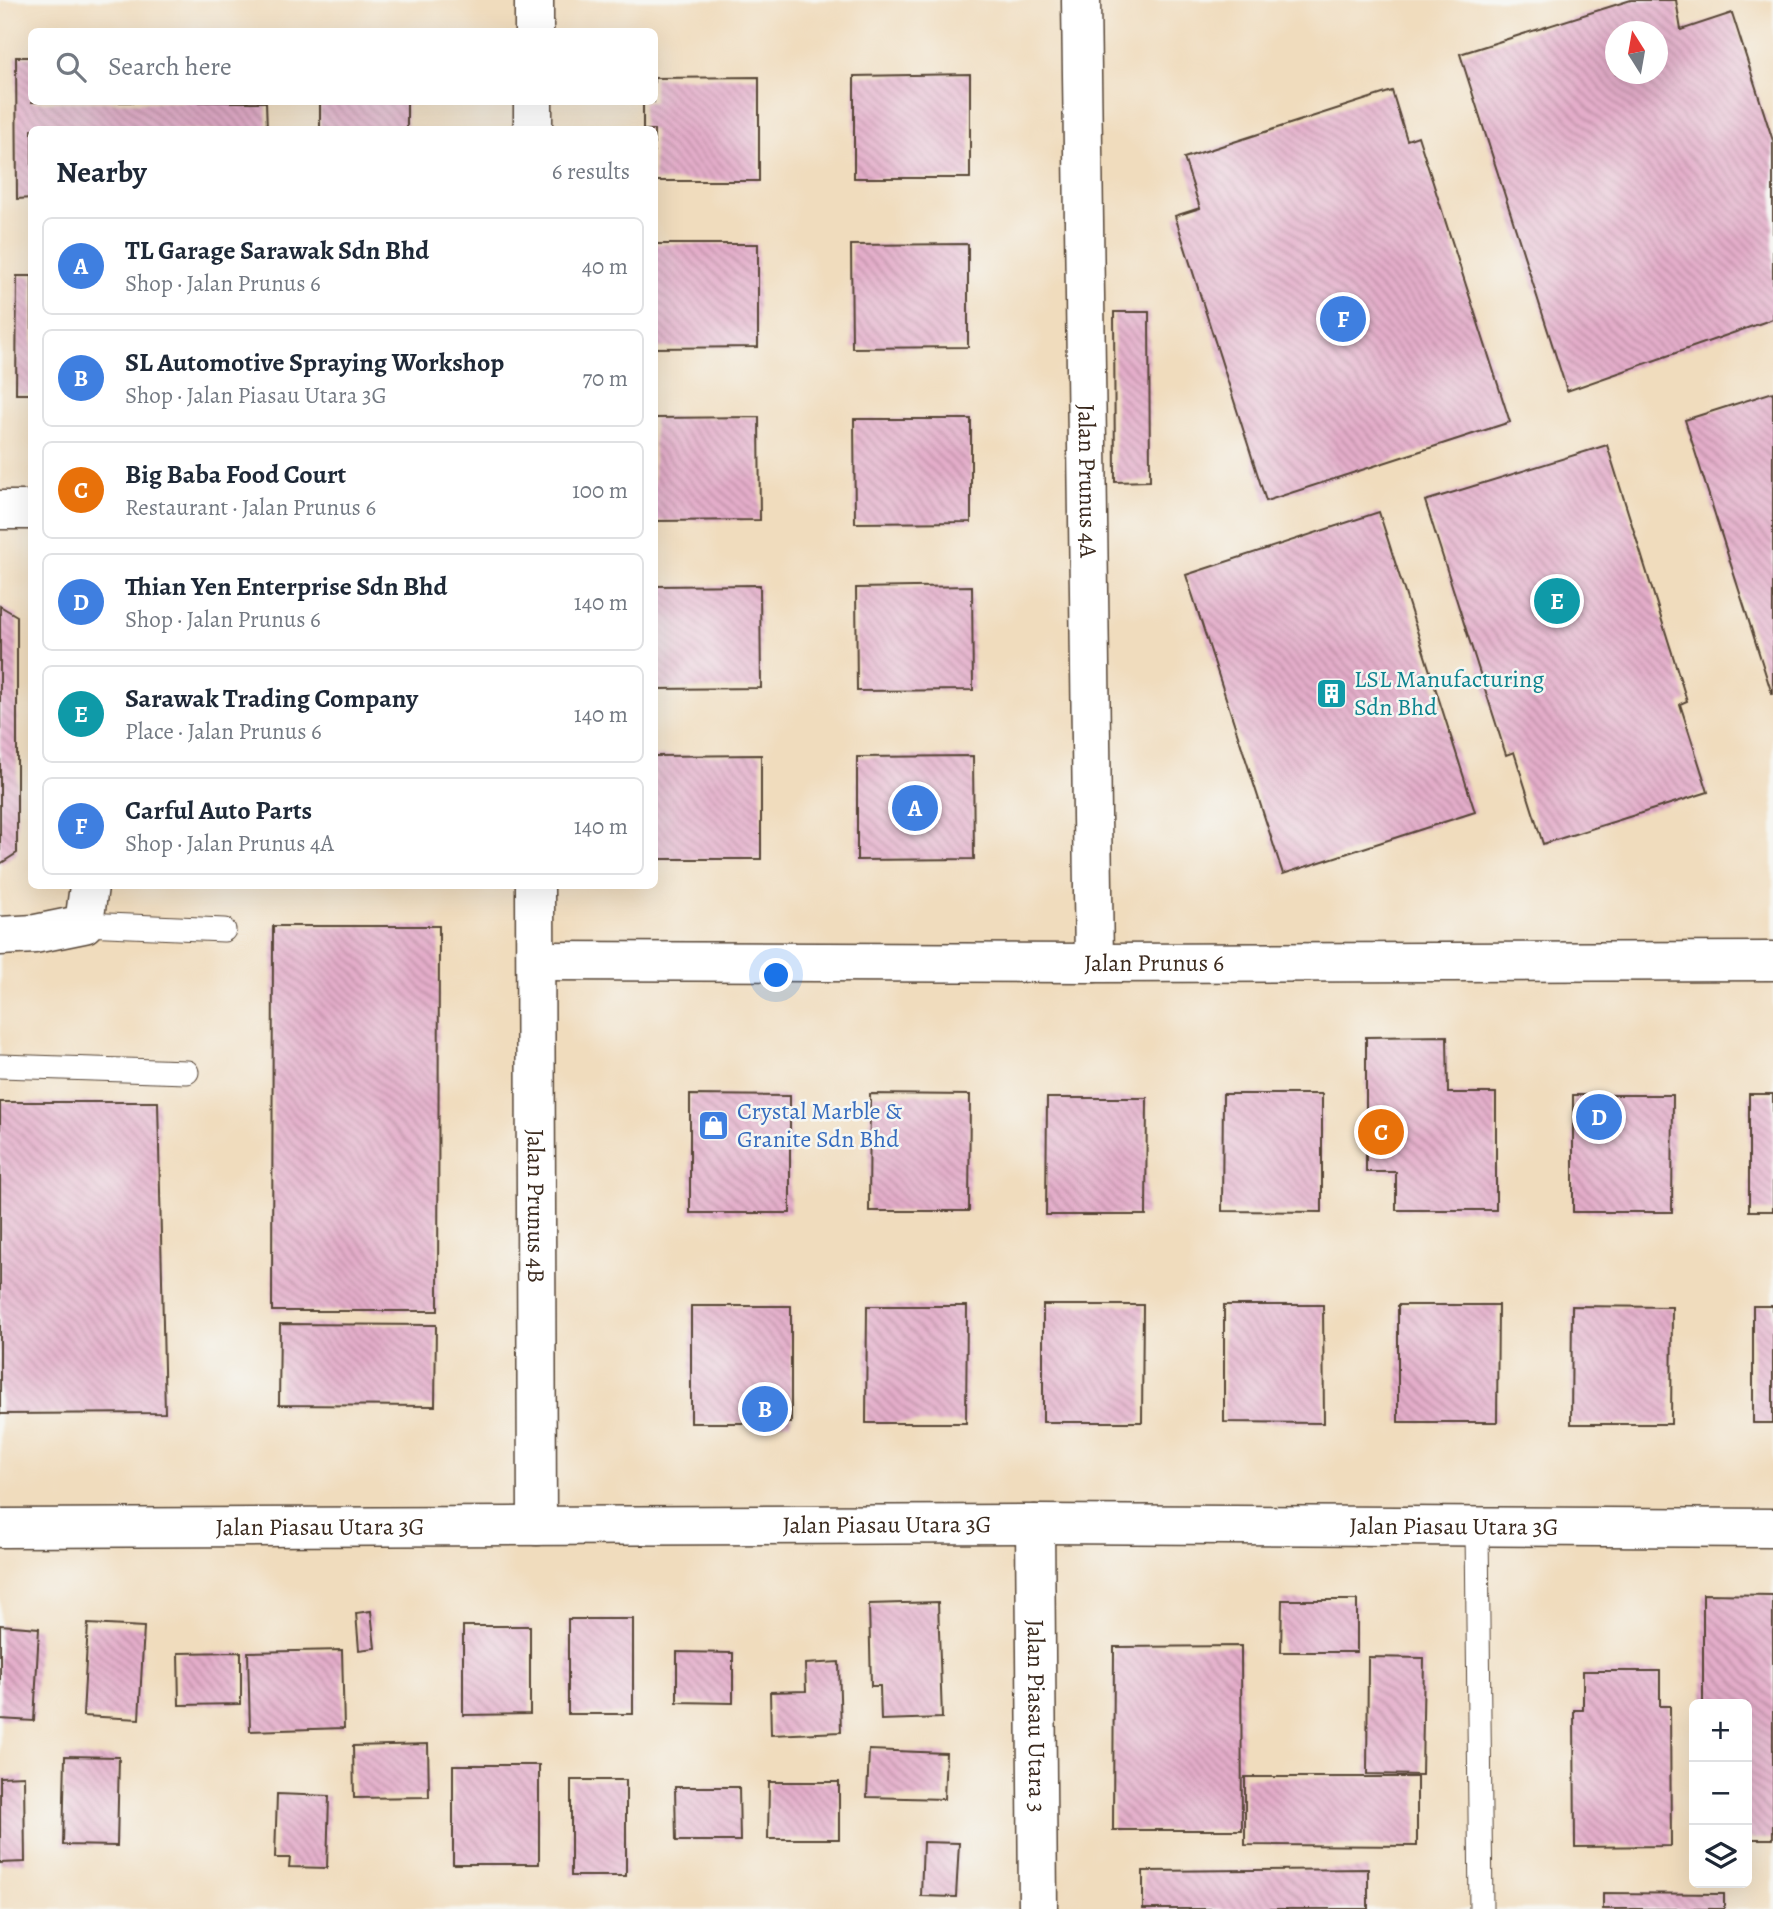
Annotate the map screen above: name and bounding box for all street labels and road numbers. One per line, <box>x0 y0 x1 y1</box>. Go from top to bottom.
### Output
street label: Jalan Prunus 4A <box>1070 404 1105 559</box>
street label: Jalan Prunus 6 <box>1084 947 1224 979</box>
street label: Jalan Prunus 4B <box>520 1129 552 1283</box>
street label: Jalan Piasau Utara 3G <box>782 1508 992 1541</box>
street label: Jalan Piasau Utara 3G <box>215 1510 425 1543</box>
street label: Jalan Piasau Utara 3G <box>1349 1510 1559 1543</box>
street label: Jalan Piasau Utara 3 <box>1020 1619 1053 1813</box>

